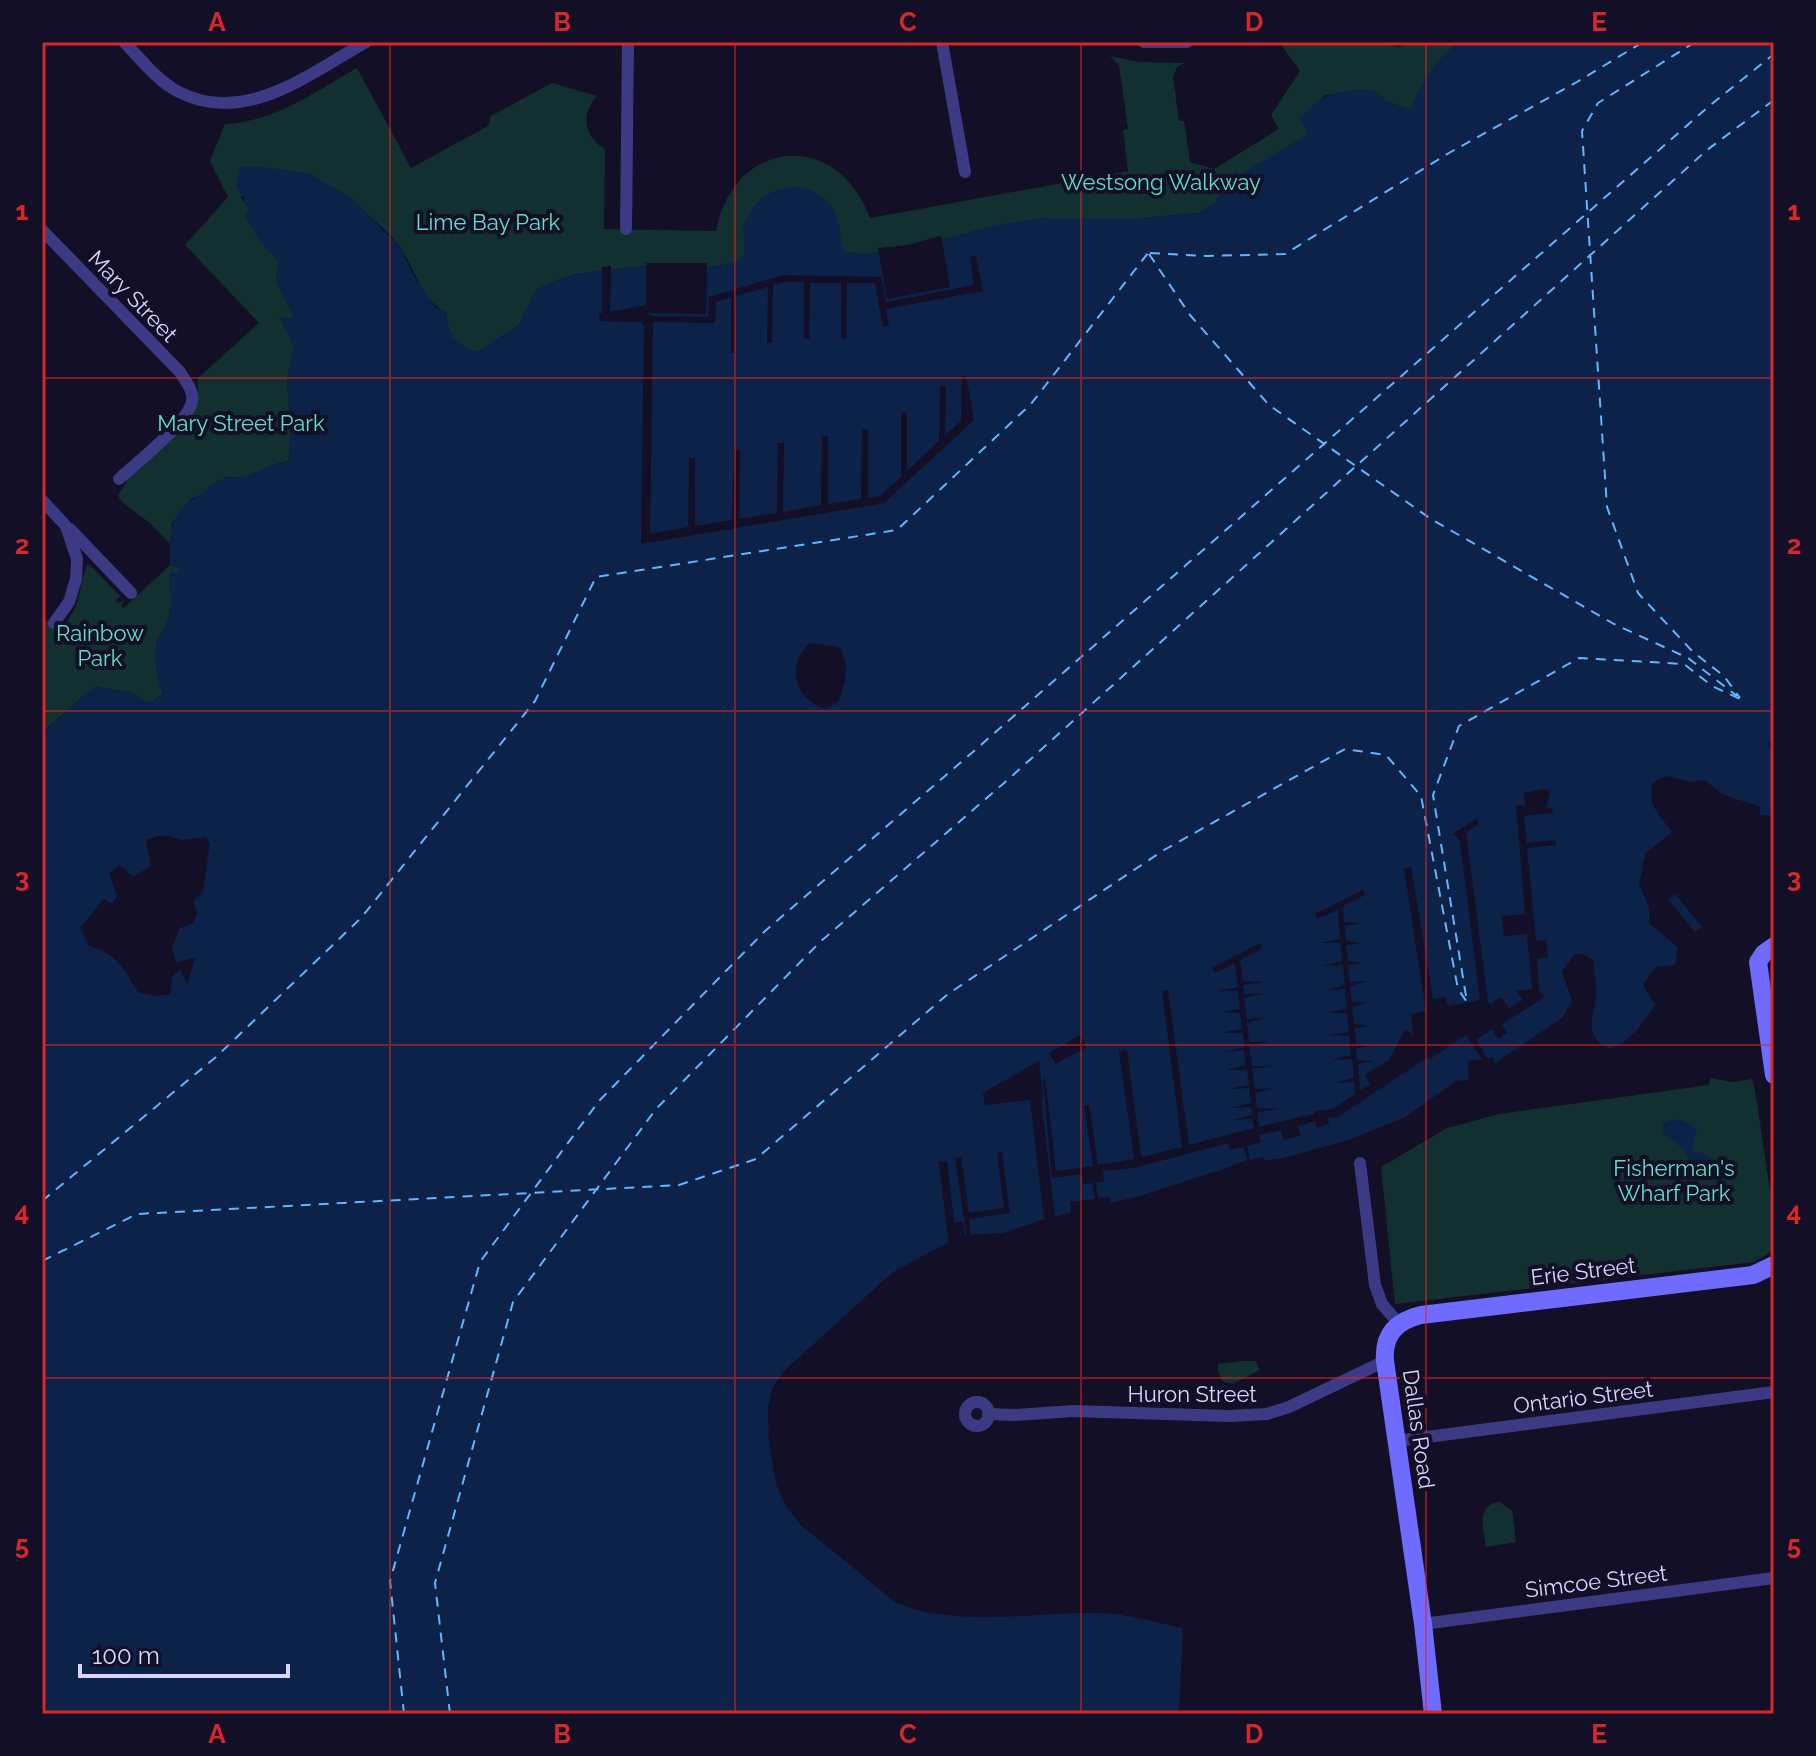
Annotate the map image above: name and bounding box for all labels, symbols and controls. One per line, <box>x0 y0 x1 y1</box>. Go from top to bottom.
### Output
text: A <box>208 7 226 37</box>
text: B <box>553 7 571 37</box>
text: C <box>899 7 917 37</box>
text: D <box>1245 7 1263 37</box>
text: E <box>1591 7 1607 37</box>
park label: Westsong Walkway <box>1061 169 1261 195</box>
text: 1 <box>16 196 29 226</box>
text: 1 <box>1788 196 1801 226</box>
park label: Lime Bay Park <box>416 209 561 235</box>
street label: Mary Street <box>83 245 183 347</box>
park label: Mary Street Park <box>157 410 325 436</box>
text: 2 <box>15 530 29 560</box>
text: 2 <box>1787 530 1801 560</box>
park label: Rainbow Park <box>56 620 144 671</box>
text: 3 <box>15 863 29 893</box>
text: 3 <box>1787 863 1801 893</box>
park label: Fisherman's Wharf Park <box>1613 1155 1735 1206</box>
text: 4 <box>15 1197 29 1227</box>
text: 4 <box>1787 1197 1801 1227</box>
street label: Erie Street <box>1529 1252 1637 1290</box>
street label: Dallas Road <box>1398 1367 1440 1491</box>
street label: Ontario Street <box>1512 1375 1655 1418</box>
street label: Huron Street <box>1127 1381 1257 1407</box>
text: 5 <box>15 1530 29 1560</box>
text: 5 <box>1787 1530 1801 1560</box>
street label: Simcoe Street <box>1523 1559 1669 1603</box>
scale bar <box>80 1628 288 1678</box>
text: 100 m <box>92 1641 160 1670</box>
text: A <box>208 1719 226 1749</box>
text: B <box>553 1719 571 1749</box>
text: C <box>899 1719 917 1749</box>
text: D <box>1245 1719 1263 1749</box>
text: E <box>1591 1719 1607 1749</box>

